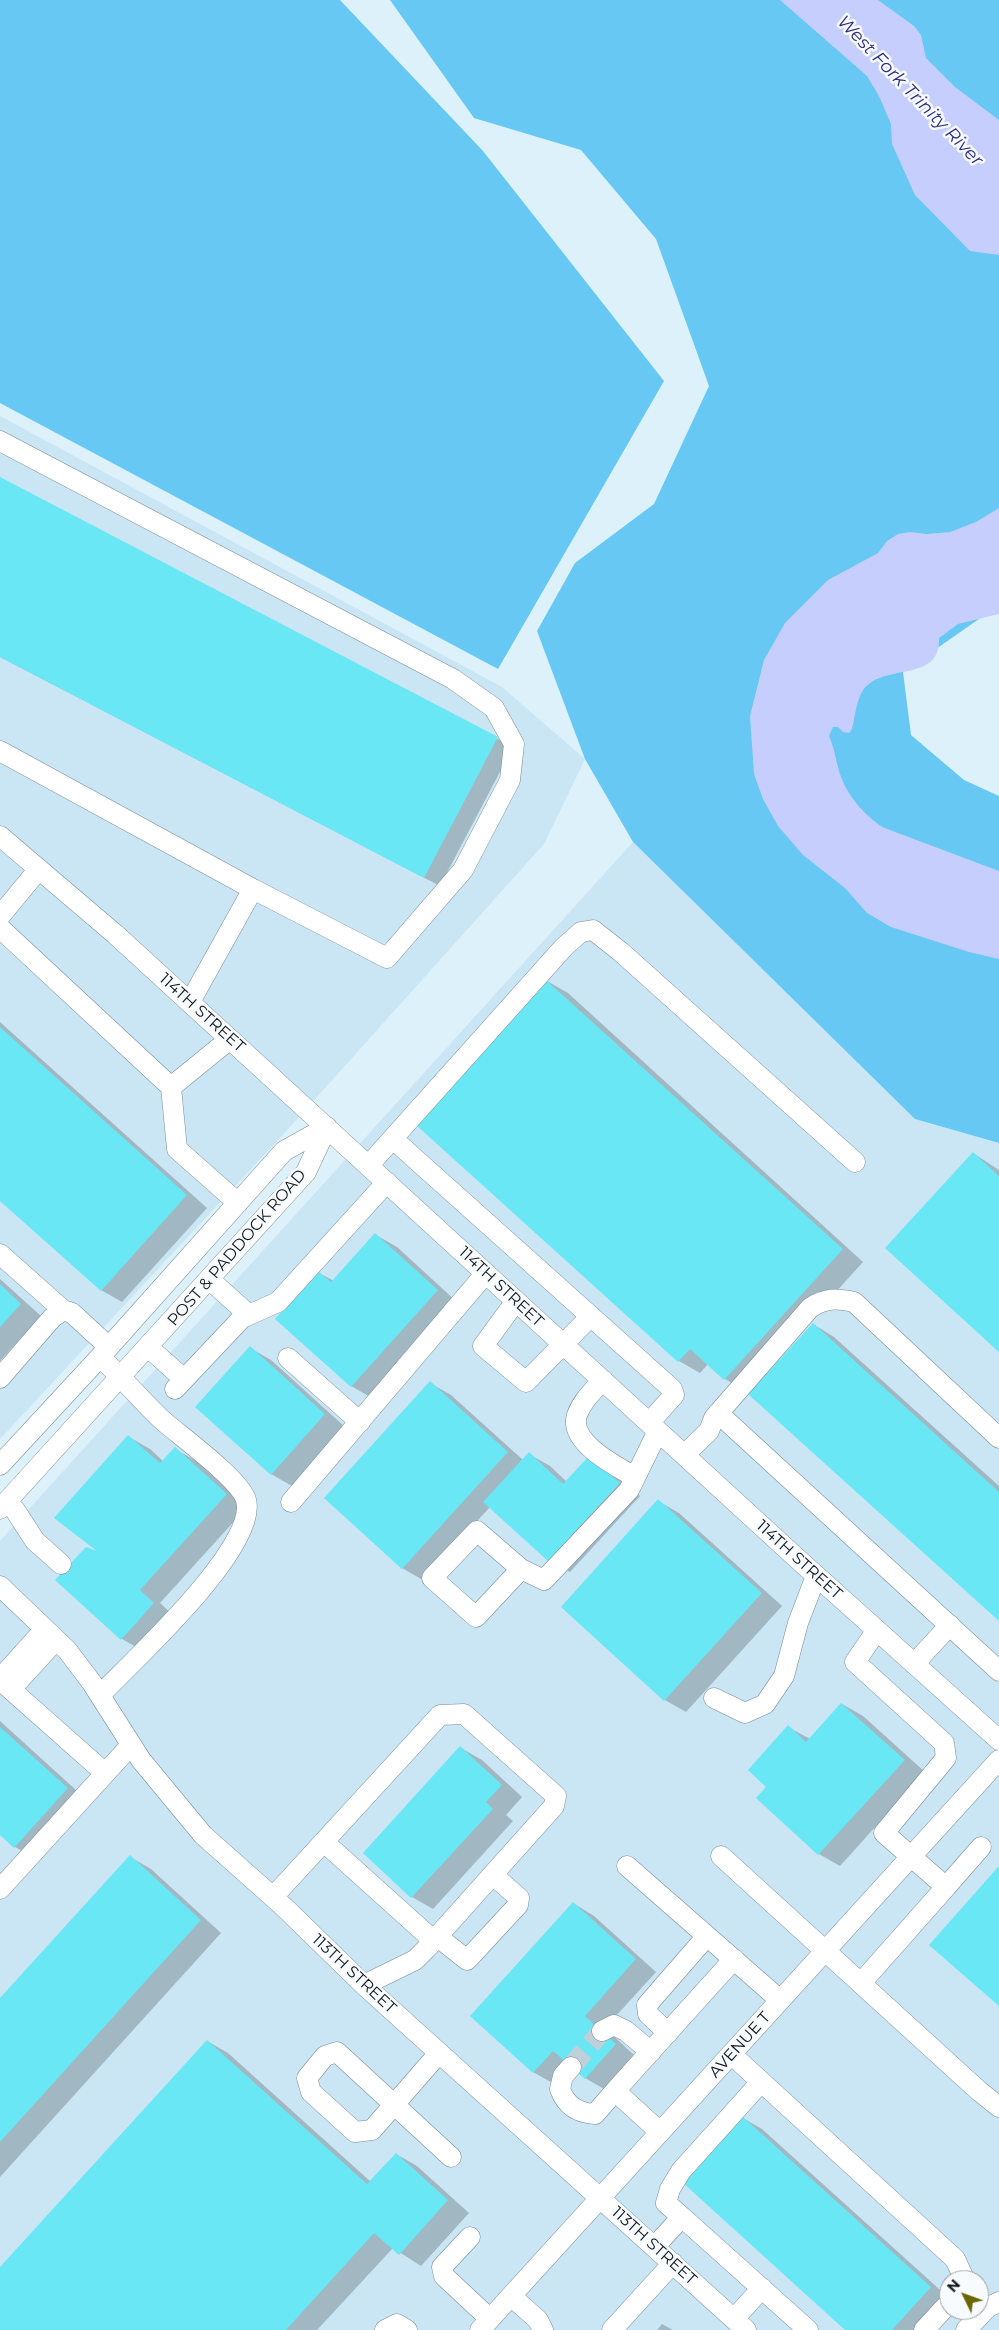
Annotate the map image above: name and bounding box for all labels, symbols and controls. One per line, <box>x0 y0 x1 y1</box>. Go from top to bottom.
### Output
water label: West Fork Trinity River <box>832 11 988 171</box>
street label: 114TH STREET <box>155 969 249 1057</box>
street label: POST & PADDOCK ROAD <box>164 1166 310 1330</box>
street label: 114TH STREET <box>455 1243 547 1331</box>
street label: 114TH STREET <box>752 1516 846 1604</box>
street label: 113TH STREET <box>308 1930 400 2018</box>
street label: AVENUE T <box>705 2008 775 2082</box>
street label: 113TH STREET <box>607 2203 701 2289</box>
north arrow <box>939 2270 989 2320</box>
text: N <box>943 2275 964 2296</box>

